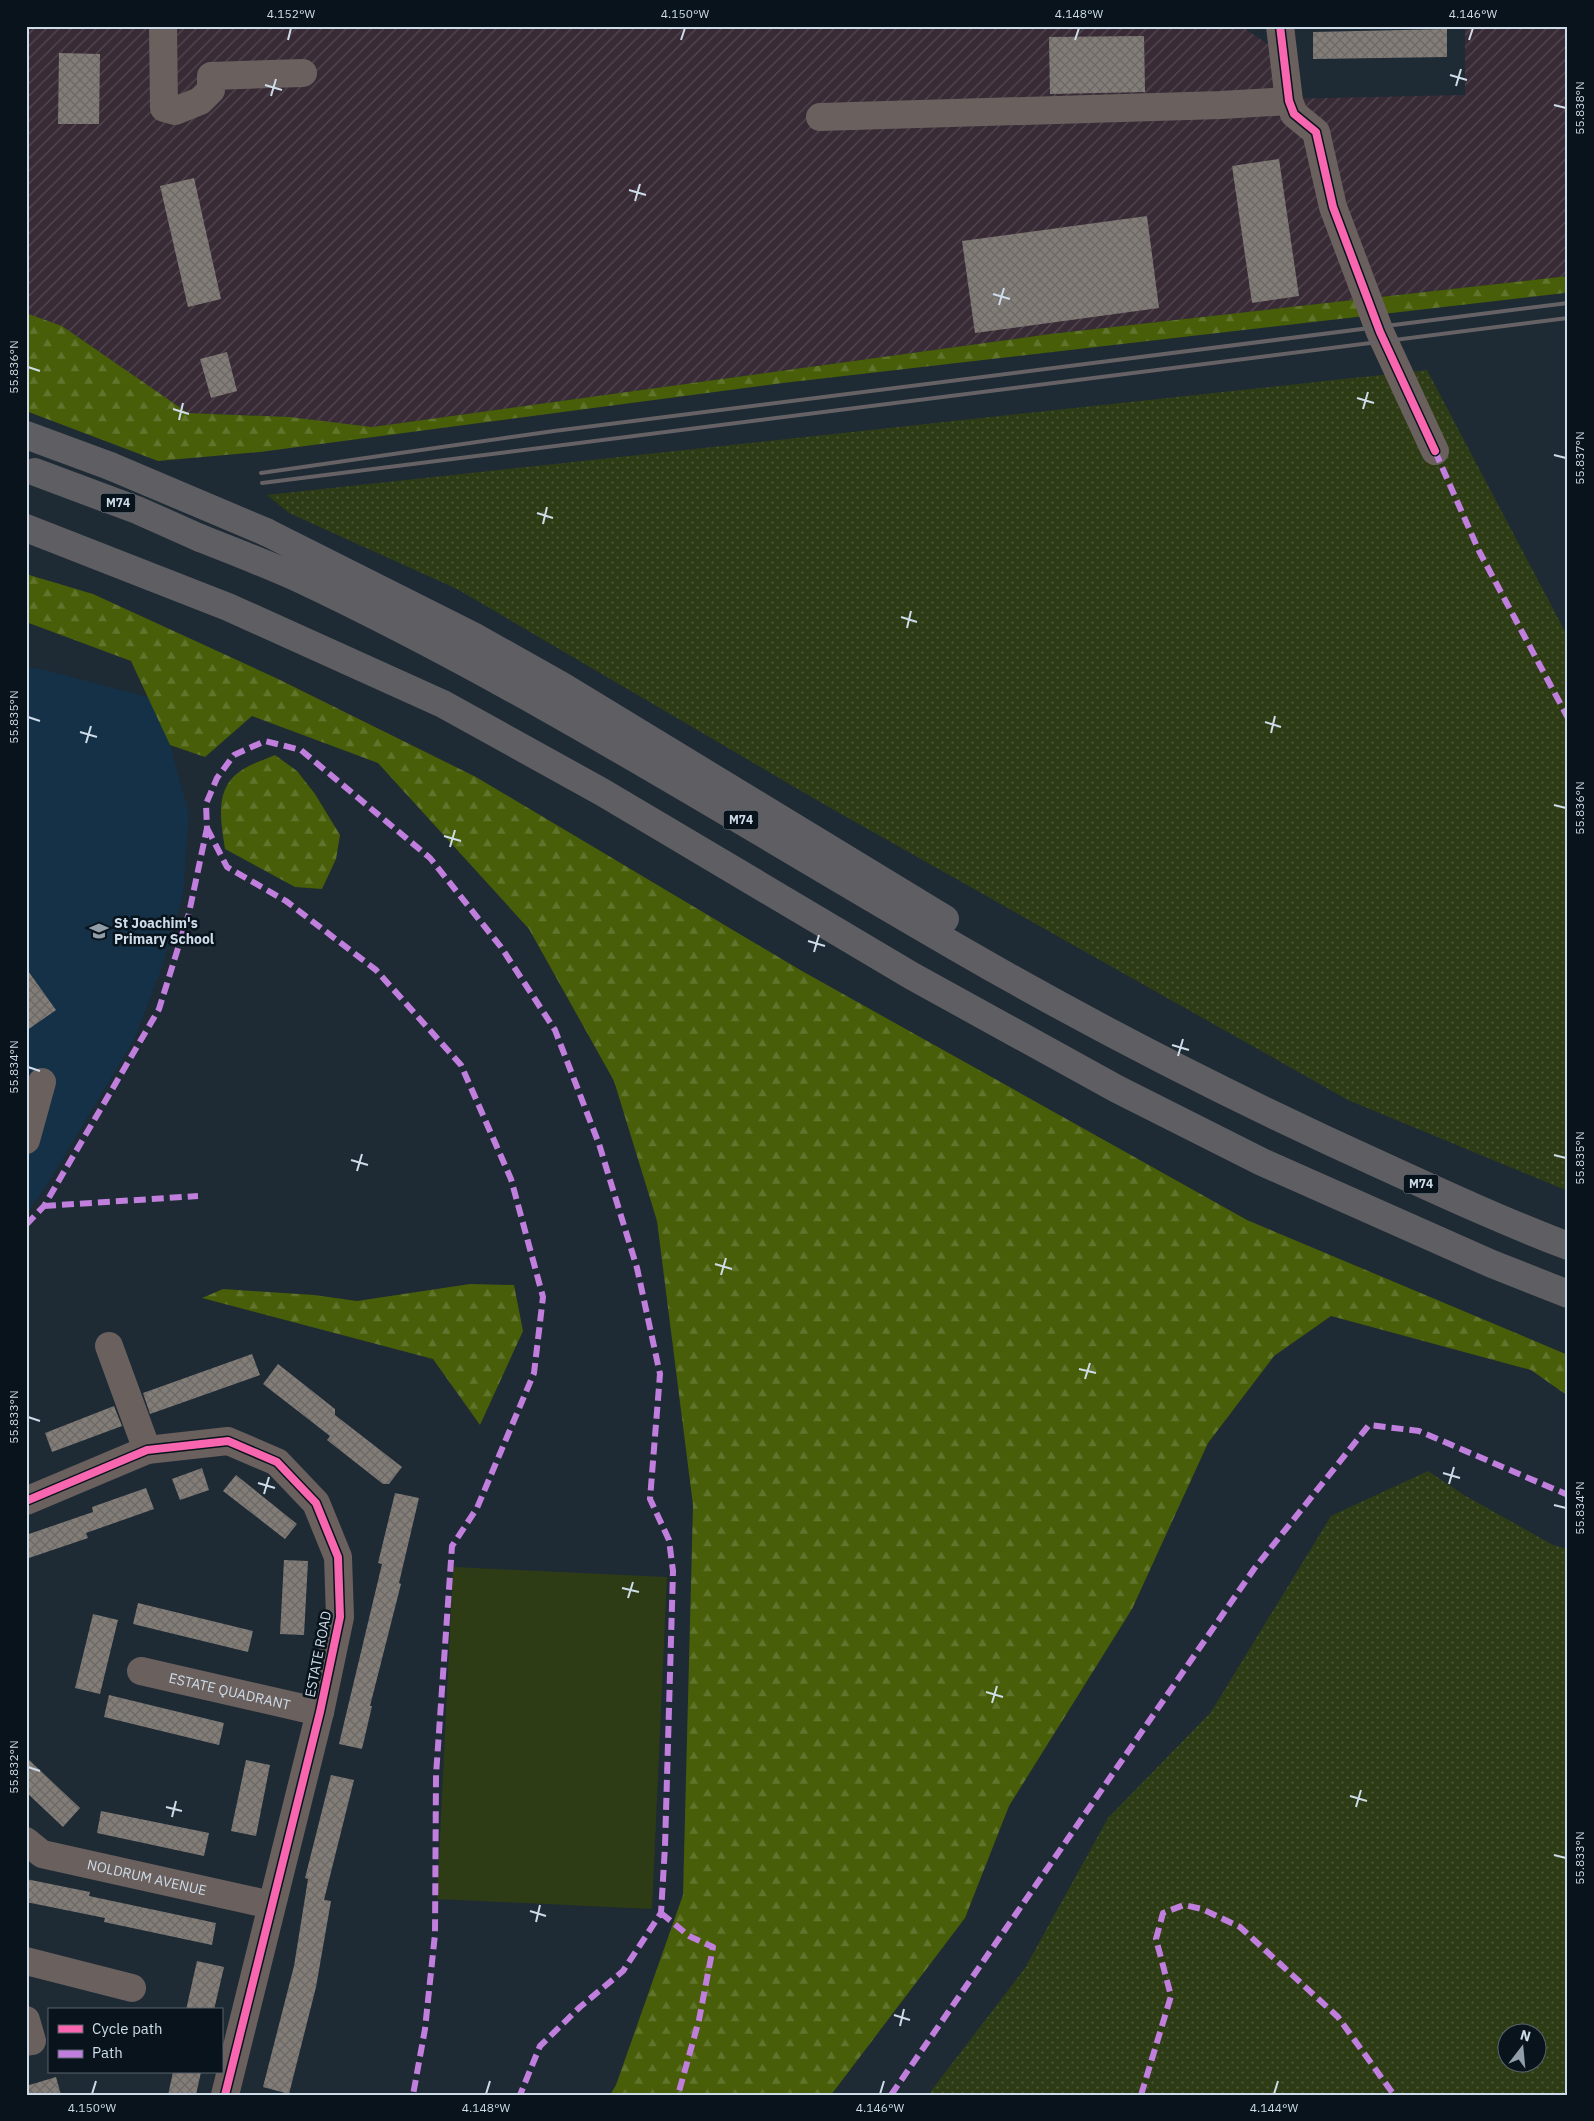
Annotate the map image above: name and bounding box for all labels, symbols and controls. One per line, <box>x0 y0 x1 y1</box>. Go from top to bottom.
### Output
text: 4.152°W <box>267 6 315 21</box>
text: 4.150°W <box>661 6 709 21</box>
text: 4.148°W <box>1055 6 1103 21</box>
text: 4.146°W <box>1449 6 1497 21</box>
text: 55.838°N <box>1572 81 1587 135</box>
text: 55.836°N <box>6 340 21 394</box>
text: 55.837°N <box>1572 431 1587 485</box>
road number: M74 <box>100 493 136 512</box>
text: 55.835°N <box>6 690 21 744</box>
text: 55.836°N <box>1572 781 1587 835</box>
road number: M74 <box>724 810 758 830</box>
place label: St Joachim's Primary School <box>114 914 214 948</box>
school or university icon: St Joachim's Primary School <box>88 920 110 942</box>
text: 55.834°N <box>6 1040 21 1094</box>
text: 55.835°N <box>1572 1131 1587 1185</box>
road number: M74 <box>1404 1174 1438 1194</box>
text: 55.833°N <box>6 1390 21 1444</box>
text: 55.834°N <box>1572 1481 1587 1535</box>
street label: ESTATE ROAD <box>301 1609 335 1699</box>
street label: ESTATE QUADRANT <box>167 1669 292 1714</box>
text: 55.832°N <box>6 1740 21 1794</box>
text: 55.833°N <box>1572 1831 1587 1885</box>
street label: NOLDRUM AVENUE <box>85 1855 208 1899</box>
legend <box>48 2008 222 2074</box>
text: Cycle path <box>92 2019 163 2038</box>
north arrow <box>1496 2024 1546 2074</box>
text: N <box>1518 2025 1533 2046</box>
text: Path <box>92 2043 123 2062</box>
text: 4.150°W <box>68 2100 116 2115</box>
text: 4.148°W <box>462 2100 510 2115</box>
text: 4.146°W <box>856 2100 904 2115</box>
text: 4.144°W <box>1250 2100 1298 2115</box>

